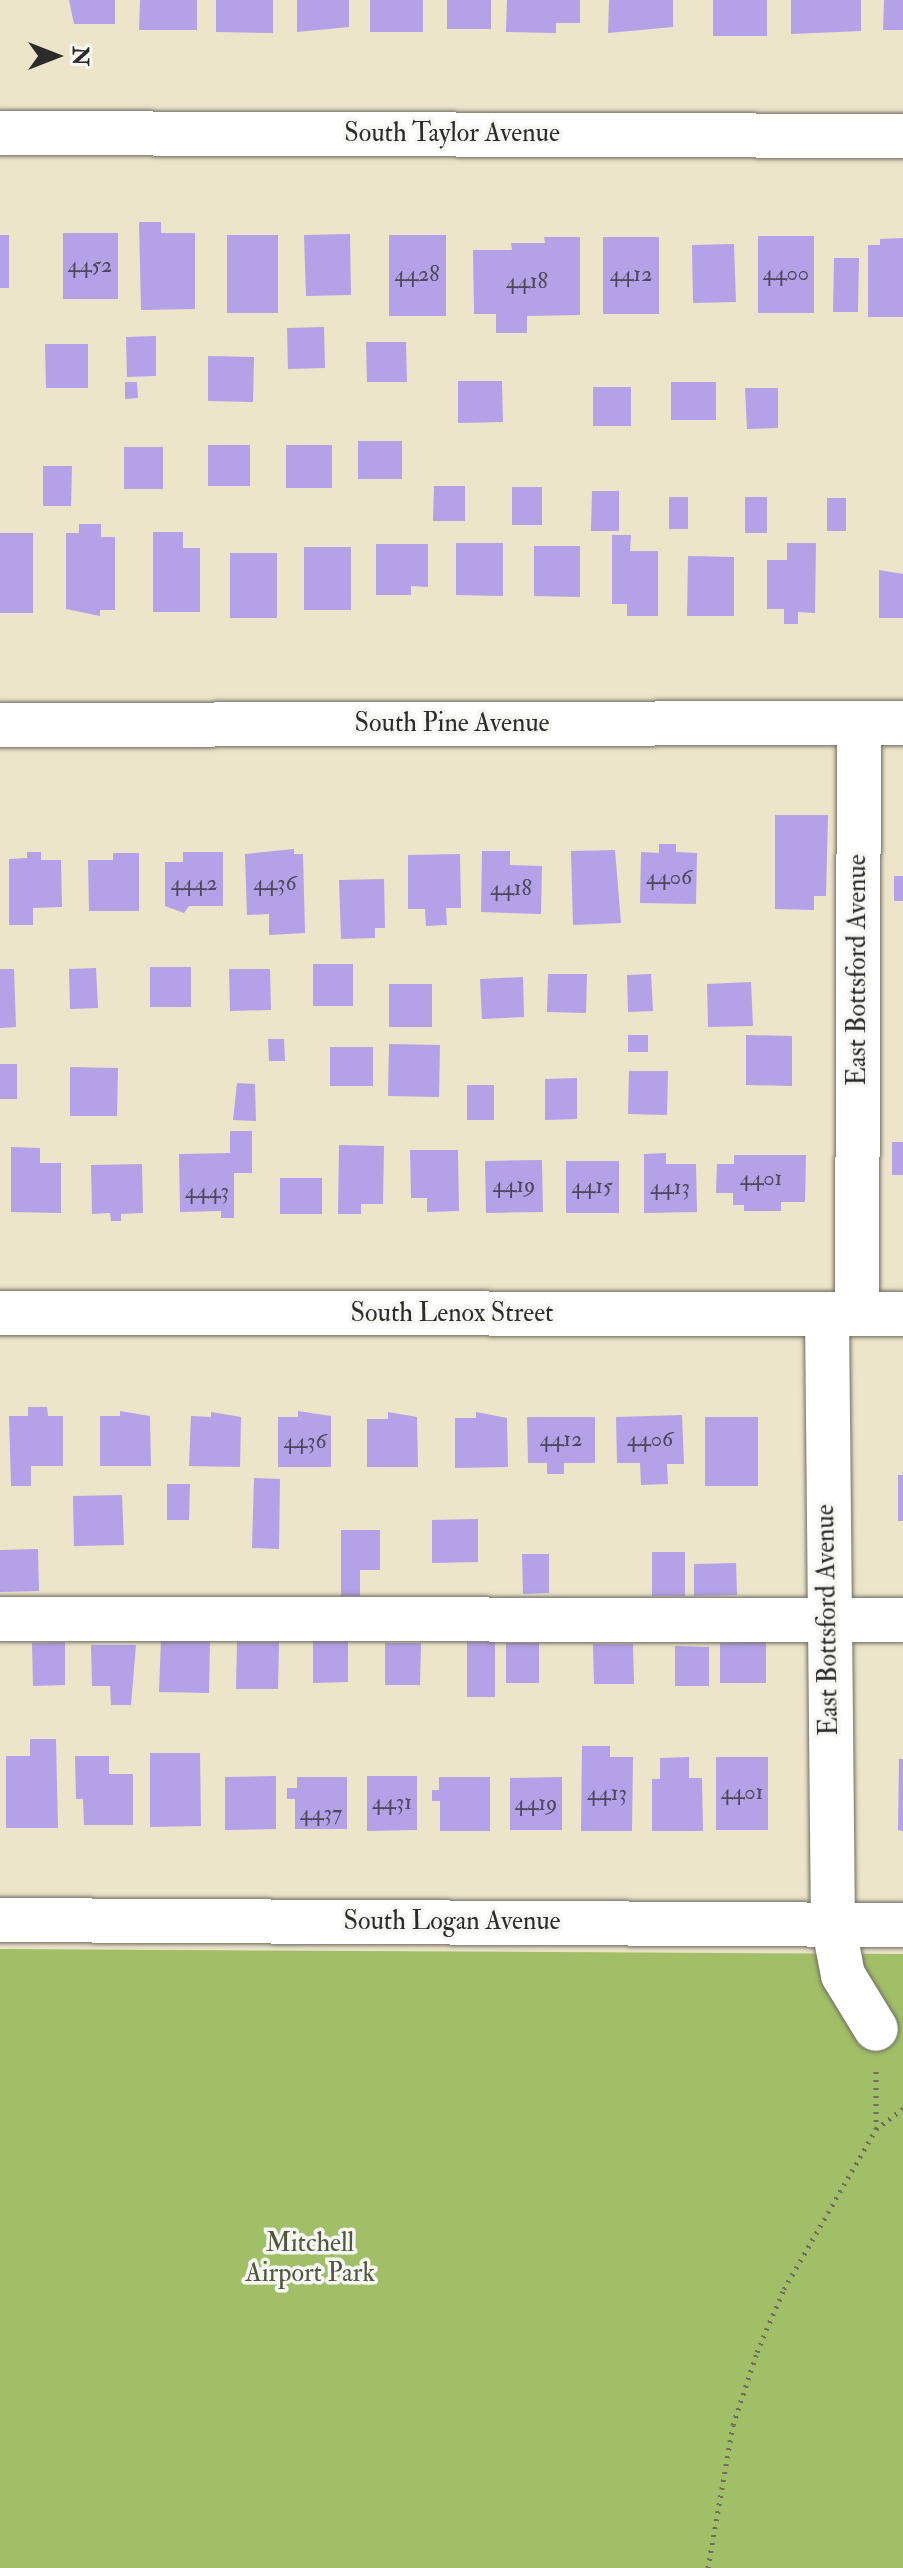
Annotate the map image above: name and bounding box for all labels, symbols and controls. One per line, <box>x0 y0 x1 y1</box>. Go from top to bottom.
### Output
north arrow <box>16 16 96 96</box>
text: N <box>66 46 94 66</box>
street label: South Taylor Avenue <box>344 118 560 150</box>
house number: 4452 <box>68 253 112 279</box>
house number: 4400 <box>763 261 809 287</box>
house number: 4428 <box>394 262 440 288</box>
house number: 4412 <box>610 262 652 288</box>
house number: 4418 <box>506 269 548 295</box>
street label: South Pine Avenue <box>355 708 549 740</box>
street label: East Bottsford Avenue <box>842 854 874 1086</box>
house number: 4406 <box>646 865 692 891</box>
house number: 4442 <box>171 871 217 897</box>
house number: 4436 <box>253 871 297 897</box>
house number: 4418 <box>490 876 532 902</box>
house number: 4401 <box>740 1166 782 1192</box>
house number: 4419 <box>493 1173 535 1199</box>
house number: 4415 <box>571 1174 613 1200</box>
house number: 4413 <box>650 1175 690 1201</box>
house number: 4443 <box>185 1179 229 1205</box>
street label: South Lenox Street <box>351 1298 553 1330</box>
house number: 4412 <box>540 1427 582 1453</box>
house number: 4406 <box>627 1427 673 1453</box>
house number: 4436 <box>283 1429 327 1455</box>
street label: East Bottsford Avenue <box>810 1504 846 1736</box>
house number: 4401 <box>721 1780 763 1806</box>
house number: 4413 <box>587 1781 627 1807</box>
house number: 4431 <box>372 1790 412 1816</box>
house number: 4419 <box>515 1791 557 1817</box>
house number: 4437 <box>300 1801 342 1827</box>
street label: South Logan Avenue <box>344 1906 560 1938</box>
park label: Mitchell Airport Park <box>245 2228 375 2290</box>

